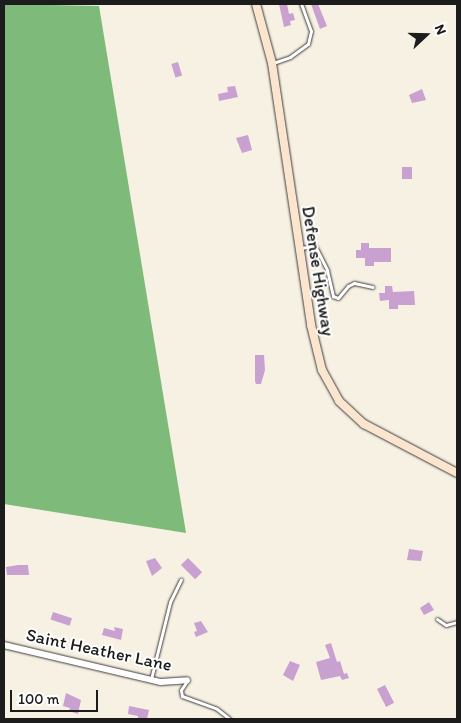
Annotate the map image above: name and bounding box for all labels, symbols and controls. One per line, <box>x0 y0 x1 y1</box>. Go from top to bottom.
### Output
north arrow <box>401 10 451 60</box>
text: N <box>431 22 450 37</box>
street label: Defense Highway <box>297 204 339 338</box>
street label: Saint Heather Lane <box>24 624 174 676</box>
scale bar <box>12 680 100 712</box>
text: 100 m <box>18 690 59 708</box>

